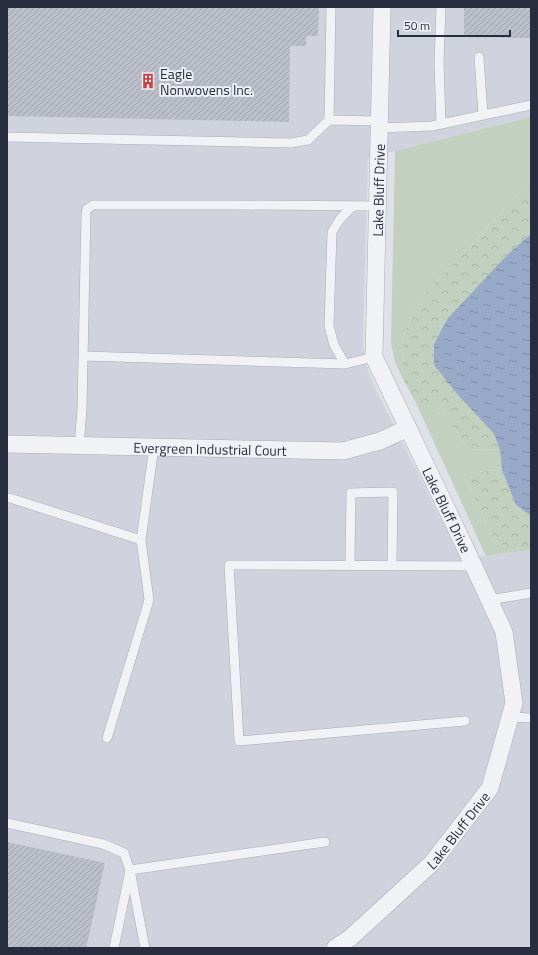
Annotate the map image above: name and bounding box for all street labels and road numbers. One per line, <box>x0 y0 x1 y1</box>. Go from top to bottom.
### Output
street label: Lake Bluff Drive <box>366 144 389 237</box>
street label: Evergreen Industrial Court <box>133 436 287 460</box>
street label: Lake Bluff Drive <box>417 464 477 556</box>
street label: Lake Bluff Drive <box>422 787 494 874</box>

